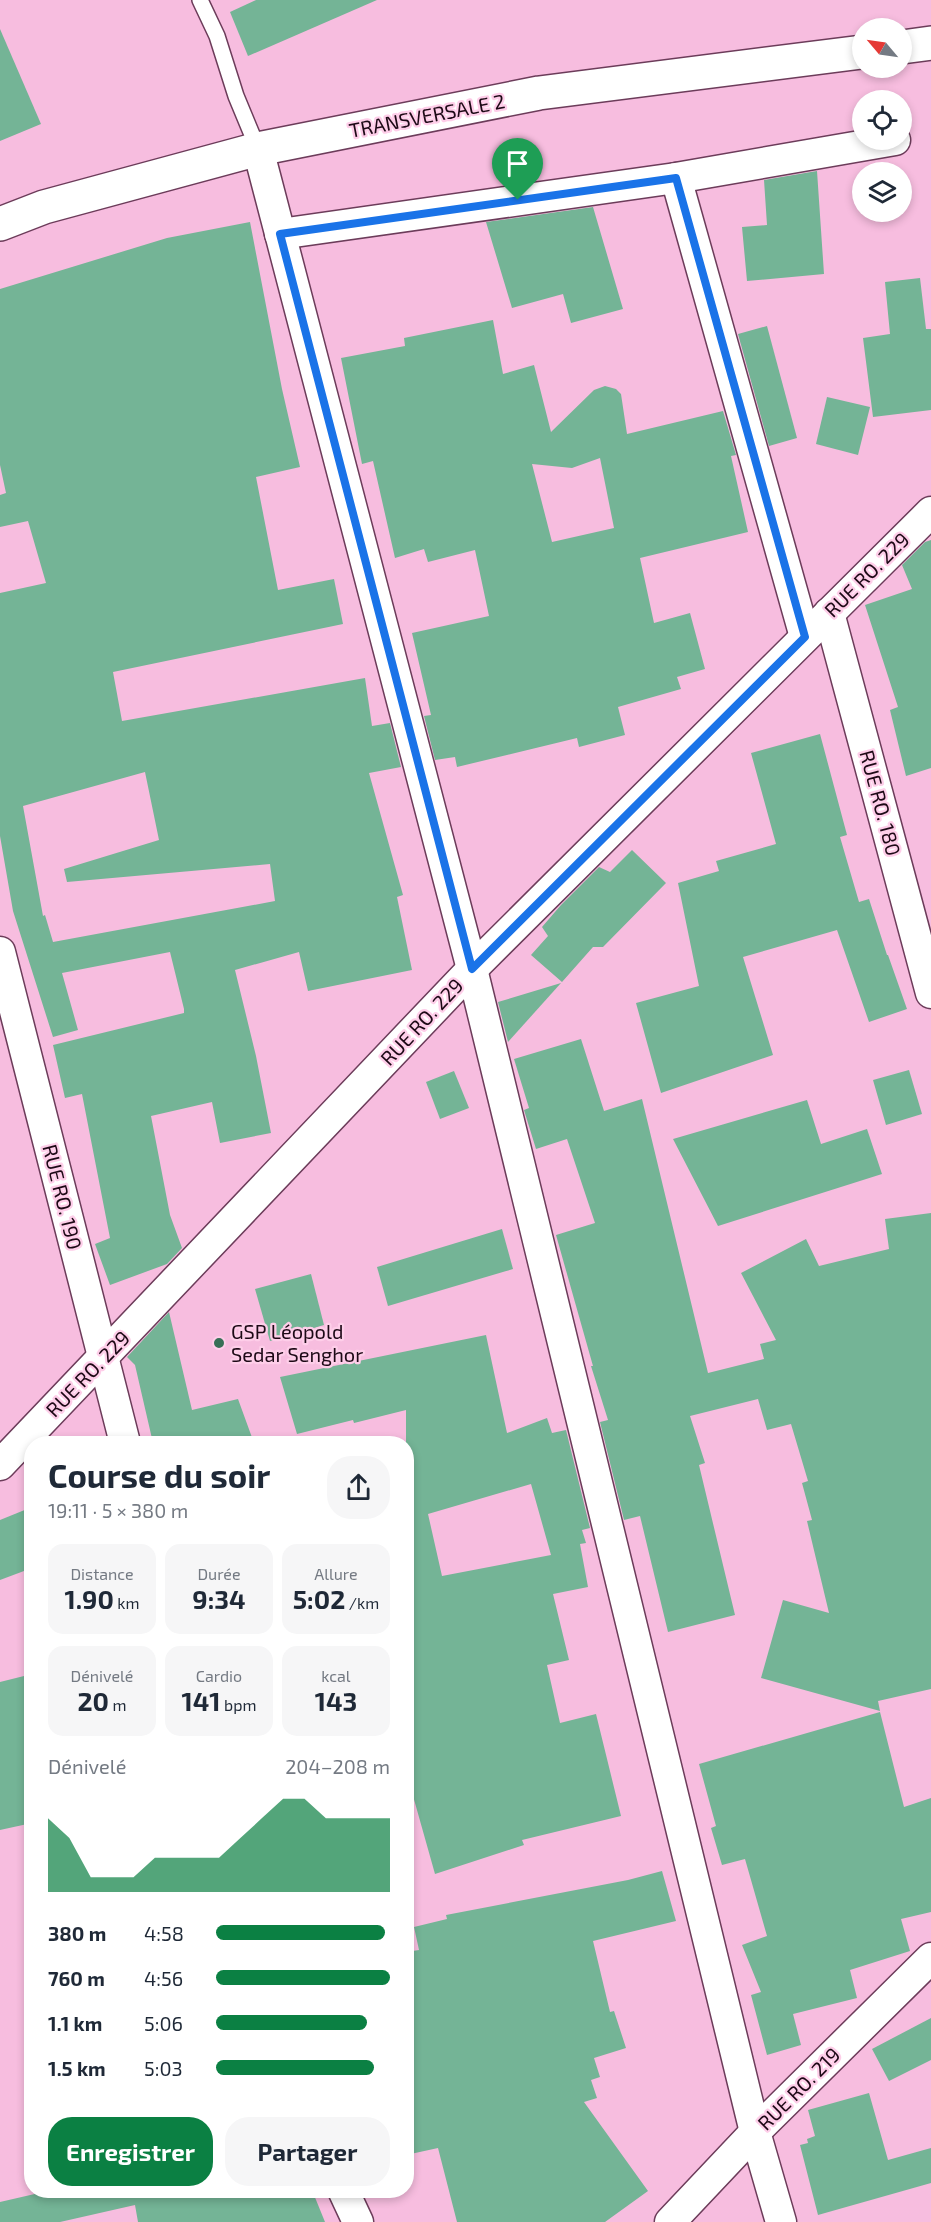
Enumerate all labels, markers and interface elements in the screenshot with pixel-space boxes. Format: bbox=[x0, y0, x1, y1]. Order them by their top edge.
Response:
north arrow bbox=[852, 18, 912, 78]
map controls bbox=[852, 18, 912, 222]
street label: TRANSVERSALE 2 bbox=[347, 88, 507, 142]
button: locate bbox=[852, 90, 912, 150]
pin bbox=[492, 138, 543, 200]
icon: arrive bbox=[501, 147, 534, 180]
button: layers bbox=[852, 162, 912, 222]
street label: RUE RO. 229 bbox=[819, 527, 914, 622]
street label: RUE RO. 180 bbox=[855, 747, 907, 858]
street label: RUE RO. 229 bbox=[375, 973, 468, 1070]
street label: RUE RO. 190 bbox=[38, 1142, 88, 1252]
place label: GSP Léopold Sedar Senghor bbox=[231, 1319, 363, 1366]
street label: RUE RO. 229 bbox=[40, 1325, 134, 1421]
marker: GSP Léopold Sedar Senghor bbox=[212, 1336, 226, 1350]
text: Course du soir bbox=[48, 1455, 270, 1495]
button: share bbox=[327, 1456, 390, 1519]
text: 19:11 · 5 × 380 m bbox=[48, 1498, 188, 1522]
text: Distance bbox=[70, 1564, 134, 1583]
text: Durée bbox=[197, 1564, 241, 1583]
text: Allure bbox=[314, 1564, 358, 1583]
text: 1.90 bbox=[64, 1583, 114, 1614]
text: 9:34 bbox=[192, 1583, 246, 1614]
text: 5:02 bbox=[293, 1583, 345, 1614]
text: km bbox=[114, 1593, 140, 1612]
text: /km bbox=[345, 1593, 379, 1612]
text: Dénivelé bbox=[71, 1666, 133, 1685]
text: Cardio bbox=[196, 1666, 242, 1685]
text: kcal bbox=[321, 1666, 351, 1685]
text: 20 bbox=[77, 1685, 109, 1716]
text: 141 bbox=[181, 1685, 221, 1716]
text: 143 bbox=[315, 1685, 357, 1716]
text: m bbox=[109, 1695, 127, 1714]
text: bpm bbox=[221, 1695, 257, 1714]
text: Dénivelé bbox=[48, 1754, 127, 1778]
text: 204–208 m bbox=[285, 1754, 390, 1778]
text: 380 m bbox=[48, 1921, 106, 1945]
text: 4:58 bbox=[144, 1921, 184, 1945]
text: 760 m bbox=[48, 1966, 105, 1990]
text: 4:56 bbox=[144, 1966, 183, 1990]
text: 1.1 km bbox=[48, 2011, 102, 2035]
text: 5:06 bbox=[144, 2011, 183, 2035]
street label: RUE RO. 219 bbox=[752, 2042, 844, 2134]
text: 1.5 km bbox=[48, 2056, 106, 2080]
text: 5:03 bbox=[144, 2056, 183, 2080]
button: Enregistrer bbox=[48, 2117, 213, 2186]
button: Partager bbox=[225, 2117, 390, 2186]

